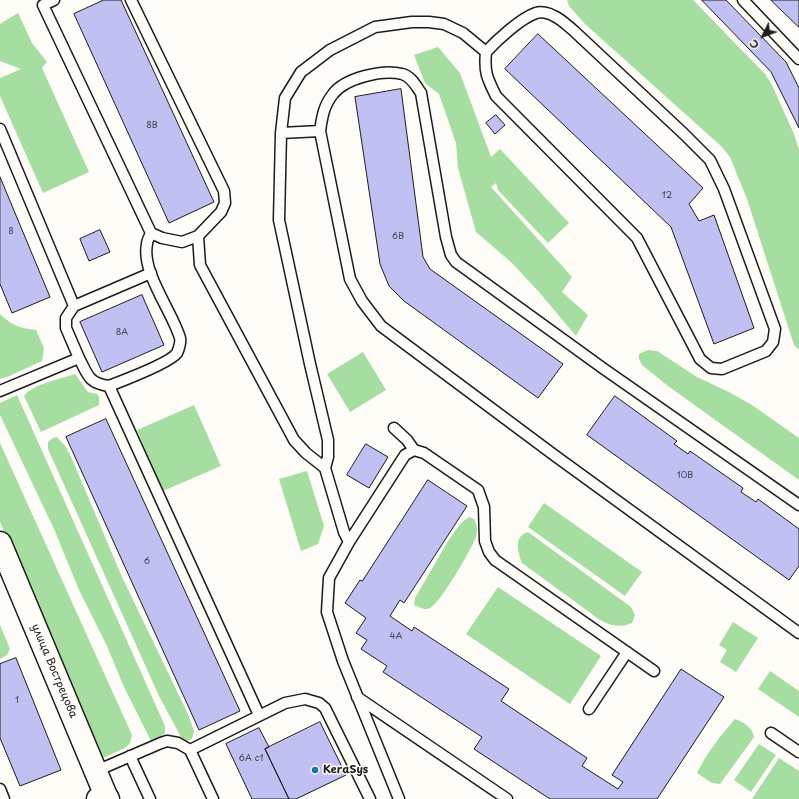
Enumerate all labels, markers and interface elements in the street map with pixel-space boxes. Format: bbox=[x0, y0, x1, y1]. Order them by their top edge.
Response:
north arrow bbox=[743, 16, 783, 56]
text: С bbox=[745, 36, 763, 53]
house number: 8В bbox=[146, 121, 158, 131]
house number: 12 bbox=[662, 191, 672, 201]
house number: 8 bbox=[8, 227, 14, 237]
house number: 6В bbox=[392, 232, 404, 242]
house number: 8А bbox=[116, 328, 128, 338]
house number: 10В bbox=[677, 471, 693, 481]
house number: 6 bbox=[144, 557, 150, 567]
street label: улица Вострецова bbox=[28, 622, 80, 720]
house number: 4А bbox=[390, 632, 402, 642]
house number: 1 bbox=[15, 696, 19, 706]
house number: 6А с1 bbox=[239, 754, 263, 764]
place label: KeraSys bbox=[323, 763, 368, 777]
marker: KeraSys bbox=[310, 765, 320, 775]

